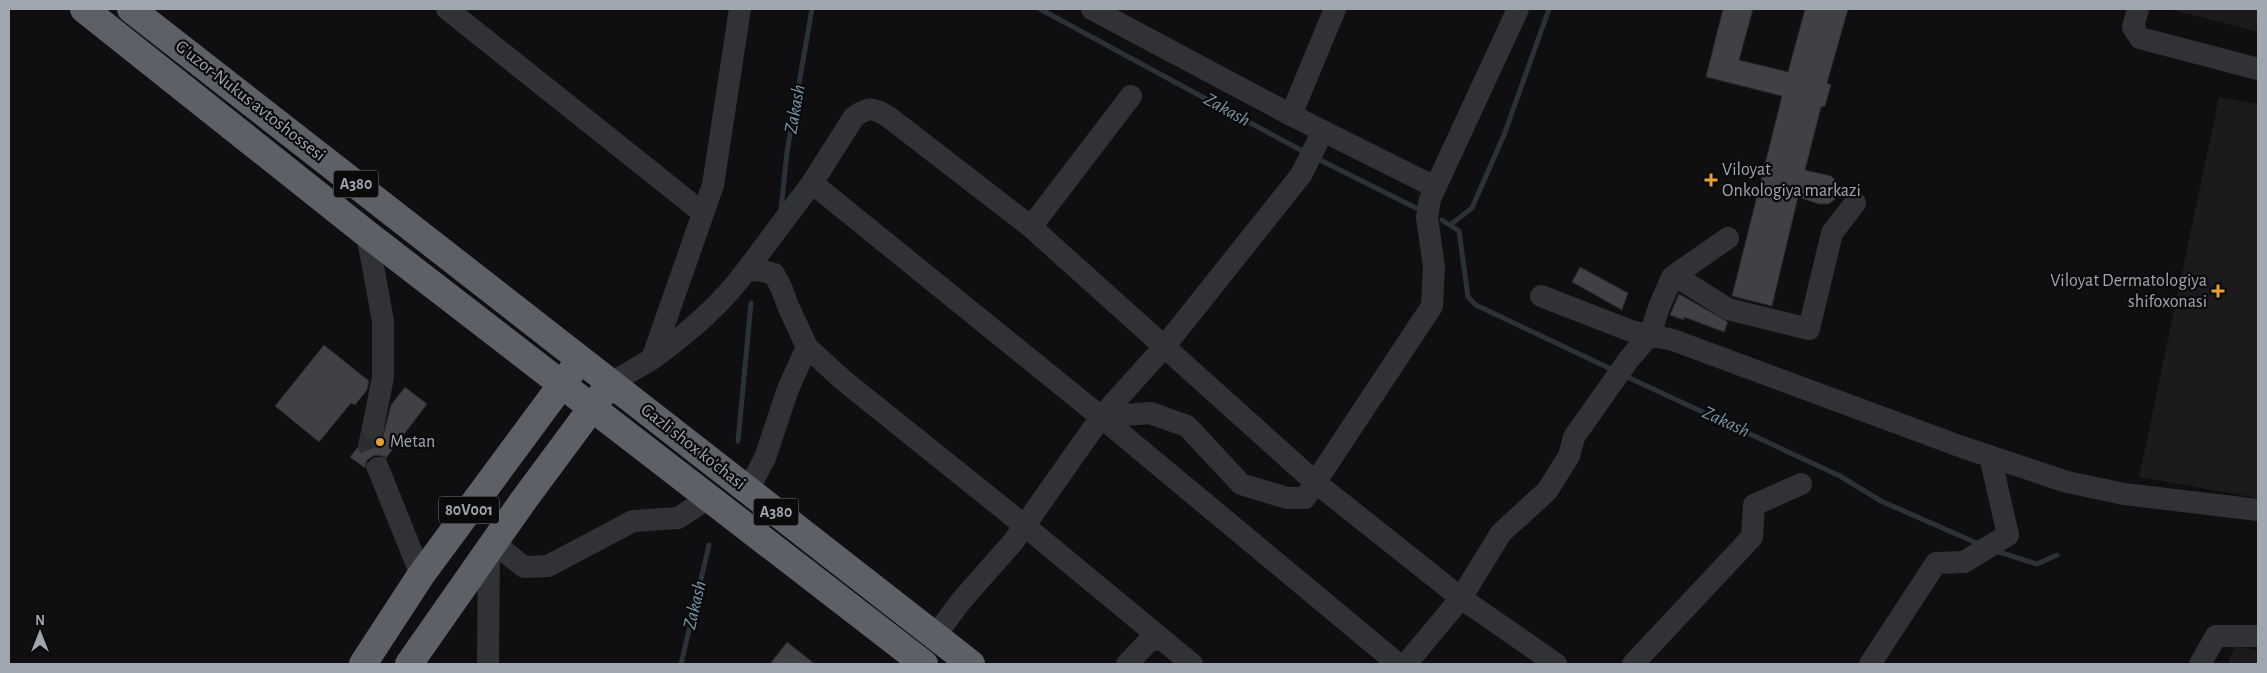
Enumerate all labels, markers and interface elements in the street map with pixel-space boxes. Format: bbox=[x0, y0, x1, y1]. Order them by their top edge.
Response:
street label: G'uzor-Nukus avtoshossesi bbox=[172, 37, 328, 165]
water label: Zakash bbox=[781, 83, 809, 135]
water label: Zakash bbox=[1201, 90, 1253, 130]
place label: Viloyat Onkologiya markazi bbox=[1722, 161, 1861, 200]
road number: A380 bbox=[334, 170, 378, 198]
marker: Viloyat Onkologiya markazi bbox=[1704, 173, 1718, 187]
place label: Viloyat Dermatologiya shifoxonasi bbox=[2050, 272, 2207, 311]
marker: Viloyat Dermatologiya shifoxonasi bbox=[2211, 284, 2225, 298]
street label: Gazli shox ko'chasi bbox=[637, 401, 749, 493]
water label: Zakash bbox=[1700, 403, 1752, 441]
place label: Metan bbox=[390, 433, 435, 451]
marker: Metan bbox=[374, 436, 386, 448]
road number: 80V001 bbox=[439, 496, 499, 524]
road number: A380 bbox=[754, 498, 798, 526]
water label: Zakash bbox=[680, 579, 710, 631]
north arrow bbox=[15, 608, 65, 658]
text: N bbox=[35, 614, 45, 628]

